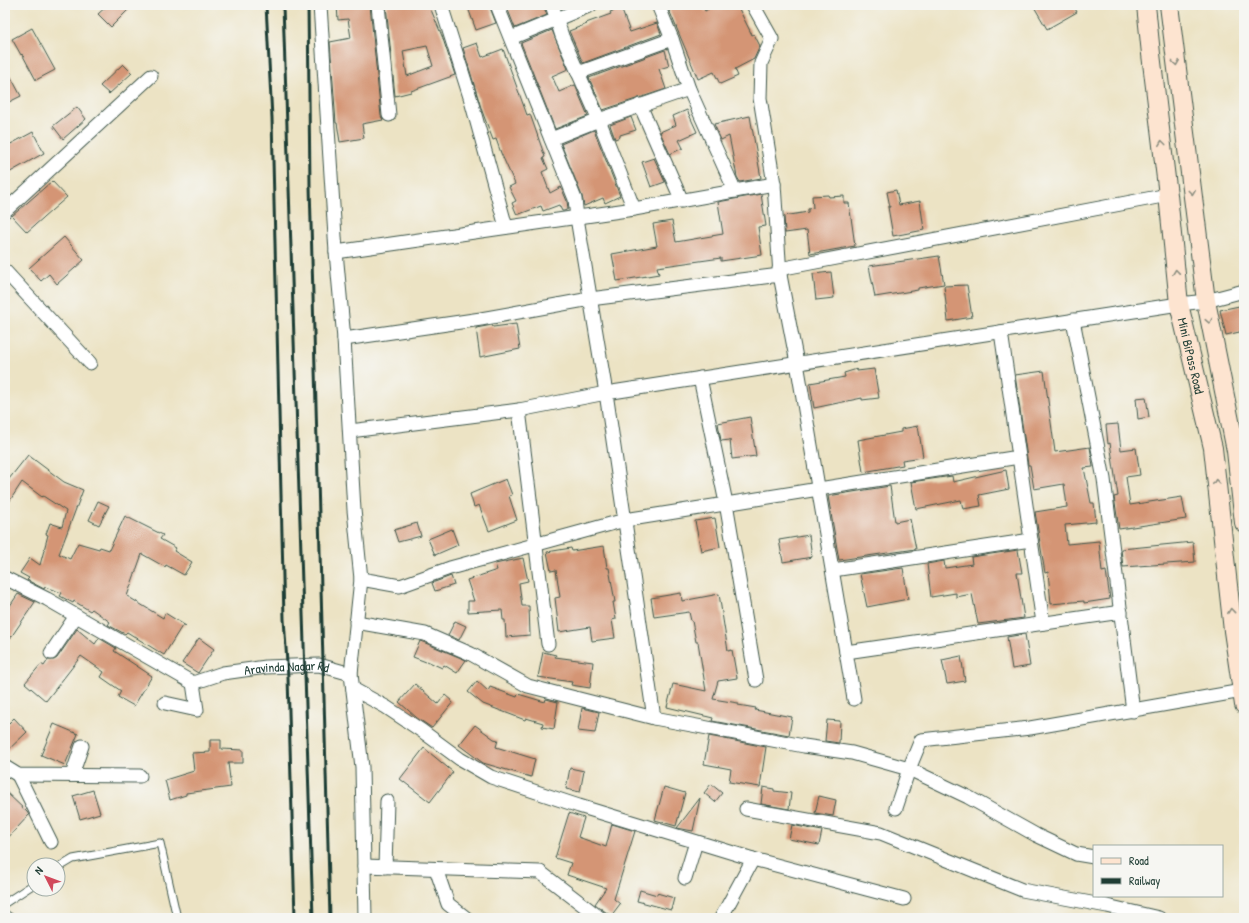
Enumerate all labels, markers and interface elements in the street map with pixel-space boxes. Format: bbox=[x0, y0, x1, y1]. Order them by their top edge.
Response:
one-way arrow bbox=[1172, 60, 1181, 66]
one-way arrow bbox=[1158, 140, 1167, 146]
one-way arrow bbox=[1187, 189, 1196, 195]
one-way arrow bbox=[1171, 269, 1180, 275]
street label: Mini BiPass Road bbox=[1174, 316, 1209, 396]
one-way arrow bbox=[1205, 318, 1213, 324]
one-way arrow bbox=[1212, 479, 1221, 485]
one-way arrow bbox=[1227, 608, 1236, 614]
street label: Aravinda Nagar Rd bbox=[243, 656, 331, 679]
legend bbox=[1093, 845, 1223, 897]
text: Road bbox=[1129, 852, 1149, 869]
north arrow bbox=[26, 857, 66, 897]
text: N bbox=[31, 863, 46, 877]
text: Railway bbox=[1129, 872, 1160, 889]

